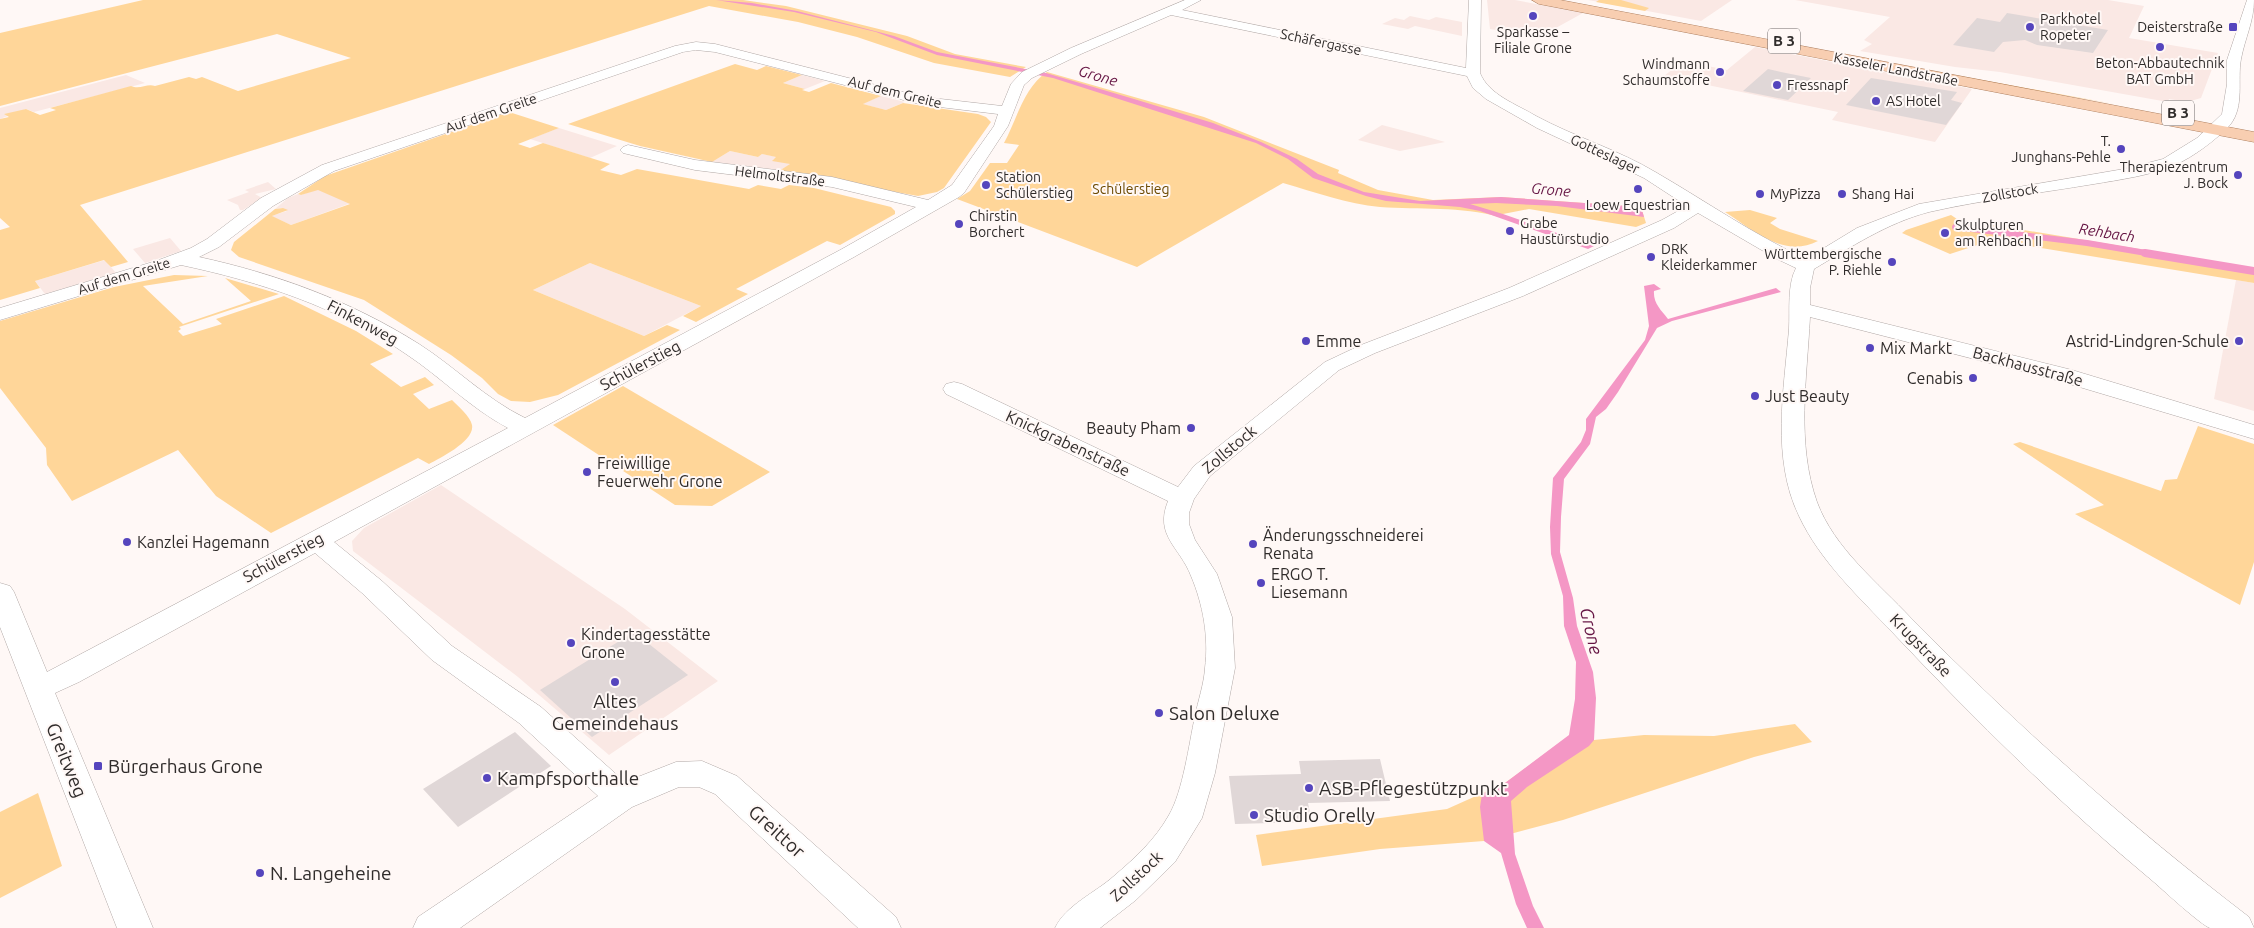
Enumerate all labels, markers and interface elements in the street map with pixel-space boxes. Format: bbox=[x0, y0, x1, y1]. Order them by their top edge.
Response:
marker: Sparkasse – Filiale Grone bbox=[1527, 10, 1539, 22]
place label: Parkhotel Ropeter bbox=[2040, 11, 2101, 43]
place label: Deisterstraße bbox=[2137, 19, 2223, 35]
marker: Parkhotel Ropeter bbox=[2024, 21, 2036, 33]
marker: Deisterstraße bbox=[2227, 21, 2239, 33]
place label: Sparkasse – Filiale Grone bbox=[1494, 24, 1572, 56]
street label: Schäfergasse bbox=[1279, 26, 1363, 58]
road number: B 3 bbox=[1768, 28, 1800, 54]
marker: Beton-Abbautechnik BAT GmbH bbox=[2154, 41, 2166, 53]
street label: Kasseler Landstraße bbox=[1833, 49, 1959, 89]
place label: Beton-Abbautechnik BAT GmbH bbox=[2095, 55, 2225, 87]
place label: Windmann Schaumstoffe bbox=[1623, 56, 1710, 88]
water label: Grone bbox=[1077, 62, 1120, 89]
marker: Windmann Schaumstoffe bbox=[1714, 66, 1726, 78]
street label: Auf dem Greite bbox=[847, 73, 943, 111]
place label: Fressnapf bbox=[1787, 77, 1849, 93]
marker: Fressnapf bbox=[1771, 79, 1783, 91]
street label: Auf dem Greite bbox=[443, 90, 539, 136]
place label: AS Hotel bbox=[1886, 93, 1941, 109]
marker: AS Hotel bbox=[1870, 95, 1882, 107]
road number: B 3 bbox=[2162, 100, 2194, 126]
street label: Gotteslager bbox=[1568, 131, 1643, 177]
place label: T. Junghans-Pehle bbox=[2012, 133, 2111, 165]
marker: T. Junghans-Pehle bbox=[2115, 143, 2127, 155]
place label: Therapiezentrum J. Bock bbox=[2120, 159, 2228, 191]
street label: Helmoltstraße bbox=[734, 163, 826, 189]
place label: Station Schülerstieg bbox=[996, 169, 1073, 201]
marker: Therapiezentrum J. Bock bbox=[2232, 169, 2244, 181]
marker: Station Schülerstieg bbox=[980, 179, 992, 191]
water label: Grone bbox=[1531, 179, 1572, 200]
street label: Zollstock bbox=[1981, 180, 2039, 206]
park label: Schülerstieg bbox=[1092, 181, 1170, 197]
marker: Loew Equestrian bbox=[1632, 183, 1644, 195]
place label: MyPizza bbox=[1770, 186, 1821, 202]
place label: Shang Hai bbox=[1852, 186, 1914, 202]
marker: MyPizza bbox=[1754, 188, 1766, 200]
marker: Shang Hai bbox=[1836, 188, 1848, 200]
place label: Loew Equestrian bbox=[1586, 197, 1690, 213]
place label: Chirstin Borchert bbox=[969, 208, 1025, 240]
place label: Grabe Haustürstudio bbox=[1520, 215, 1609, 247]
place label: Skulpturen am Rehbach II bbox=[1955, 217, 2042, 249]
marker: Chirstin Borchert bbox=[953, 218, 965, 230]
water label: Rehbach bbox=[2078, 220, 2136, 245]
marker: Grabe Haustürstudio bbox=[1504, 225, 1516, 237]
marker: Skulpturen am Rehbach II bbox=[1939, 227, 1951, 239]
place label: DRK Kleiderkammer bbox=[1661, 241, 1758, 273]
place label: Württembergische P. Riehle bbox=[1764, 246, 1882, 278]
marker: DRK Kleiderkammer bbox=[1645, 251, 1657, 263]
street label: Auf dem Greite bbox=[76, 254, 172, 298]
marker: Württembergische P. Riehle bbox=[1886, 256, 1898, 268]
street label: Finkenweg bbox=[324, 296, 402, 348]
place label: Emme bbox=[1316, 332, 1361, 350]
place label: Astrid-Lindgren-Schule bbox=[2066, 332, 2229, 350]
marker: Emme bbox=[1300, 335, 1312, 347]
marker: Astrid-Lindgren-Schule bbox=[2233, 335, 2245, 347]
street label: Schülerstieg bbox=[597, 336, 683, 394]
place label: Mix Markt bbox=[1880, 339, 1953, 357]
marker: Mix Markt bbox=[1864, 342, 1876, 354]
street label: Backhausstraße bbox=[1971, 343, 2085, 389]
place label: Cenabis bbox=[1907, 369, 1963, 387]
marker: Cenabis bbox=[1967, 372, 1979, 384]
place label: Just Beauty bbox=[1765, 387, 1850, 405]
marker: Just Beauty bbox=[1749, 390, 1761, 402]
street label: Knickgrabenstraße bbox=[1003, 406, 1133, 480]
place label: Beauty Pham bbox=[1086, 419, 1181, 437]
street label: Zollstock bbox=[1198, 421, 1260, 477]
marker: Beauty Pham bbox=[1185, 422, 1197, 434]
place label: Freiwillige Feuerwehr Grone bbox=[597, 454, 723, 490]
marker: Freiwillige Feuerwehr Grone bbox=[581, 466, 593, 478]
place label: Änderungsschneiderei Renata bbox=[1263, 526, 1424, 562]
street label: Schülerstieg bbox=[240, 528, 326, 586]
place label: Kanzlei Hagemann bbox=[137, 533, 270, 551]
marker: Kanzlei Hagemann bbox=[121, 536, 133, 548]
marker: Änderungsschneiderei Renata bbox=[1247, 538, 1259, 550]
place label: ERGO T. Liesemann bbox=[1271, 565, 1348, 601]
marker: ERGO T. Liesemann bbox=[1255, 577, 1267, 589]
water label: Grone bbox=[1577, 605, 1607, 656]
street label: Krugstraße bbox=[1887, 610, 1955, 680]
place label: Kindertagesstätte Grone bbox=[581, 625, 711, 661]
marker: Kindertagesstätte Grone bbox=[565, 637, 577, 649]
marker: Altes Gemeindehaus bbox=[609, 676, 621, 688]
place label: Altes Gemeindehaus bbox=[552, 690, 678, 734]
place label: Salon Deluxe bbox=[1169, 702, 1280, 724]
marker: Salon Deluxe bbox=[1153, 707, 1165, 719]
street label: Greitweg bbox=[42, 719, 92, 801]
place label: Bürgerhaus Grone bbox=[108, 755, 263, 777]
marker: Bürgerhaus Grone bbox=[92, 760, 104, 772]
place label: Kampfsporthalle bbox=[497, 767, 639, 789]
marker: Kampfsporthalle bbox=[481, 772, 493, 784]
place label: ASB-Pflegestützpunkt bbox=[1319, 777, 1508, 799]
marker: ASB-Pflegestützpunkt bbox=[1303, 782, 1315, 794]
street label: Greittor bbox=[744, 800, 810, 862]
place label: Studio Orelly bbox=[1264, 804, 1375, 826]
marker: Studio Orelly bbox=[1248, 809, 1260, 821]
street label: Zollstock bbox=[1106, 847, 1166, 905]
place label: N. Langeheine bbox=[270, 862, 392, 884]
marker: N. Langeheine bbox=[254, 867, 266, 879]

